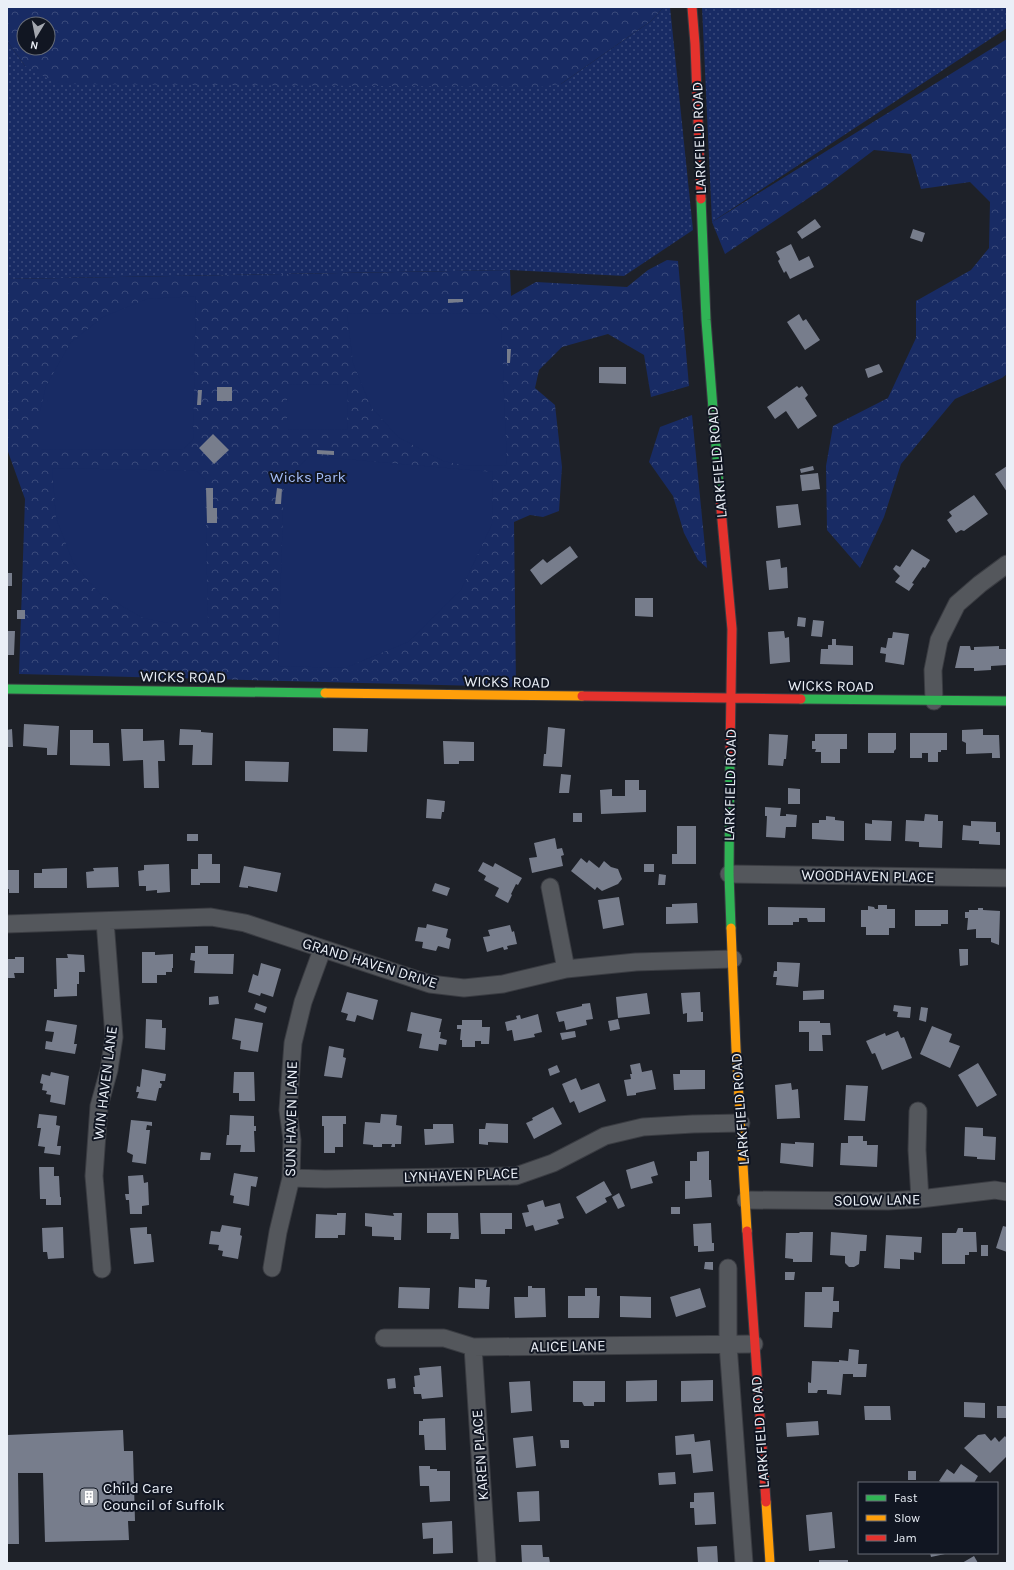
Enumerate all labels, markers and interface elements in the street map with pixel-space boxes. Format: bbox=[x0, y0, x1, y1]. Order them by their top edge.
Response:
north arrow bbox=[16, 16, 56, 56]
text: N bbox=[29, 38, 39, 52]
street label: LARKFIELD ROAD bbox=[688, 82, 710, 194]
street label: LARKFIELD ROAD bbox=[703, 405, 731, 519]
park label: Wicks Park bbox=[270, 468, 346, 486]
street label: WICKS ROAD bbox=[140, 667, 226, 687]
street label: WICKS ROAD bbox=[464, 672, 550, 692]
street label: WICKS ROAD bbox=[788, 676, 874, 696]
street label: LARKFIELD ROAD bbox=[720, 729, 740, 841]
street label: WOODHAVEN PLACE bbox=[801, 866, 935, 886]
street label: GRAND HAVEN DRIVE bbox=[300, 934, 440, 992]
street label: WIN HAVEN LANE bbox=[89, 1025, 121, 1141]
street label: LARKFIELD ROAD bbox=[727, 1052, 753, 1166]
street label: SUN HAVEN LANE bbox=[281, 1061, 301, 1177]
street label: LYNHAVEN PLACE bbox=[403, 1164, 519, 1186]
street label: SOLOW LANE bbox=[833, 1190, 921, 1210]
street label: ALICE LANE bbox=[530, 1336, 606, 1356]
street label: LARKFIELD ROAD bbox=[747, 1375, 773, 1489]
street label: KAREN PLACE bbox=[468, 1409, 492, 1501]
place label: Child Care Council of Suffolk bbox=[103, 1479, 225, 1514]
legend bbox=[858, 1482, 998, 1554]
building icon: Child Care Council of Suffolk bbox=[78, 1486, 100, 1508]
text: Fast bbox=[894, 1491, 918, 1505]
text: Slow bbox=[894, 1511, 920, 1525]
text: Jam bbox=[894, 1531, 917, 1545]

